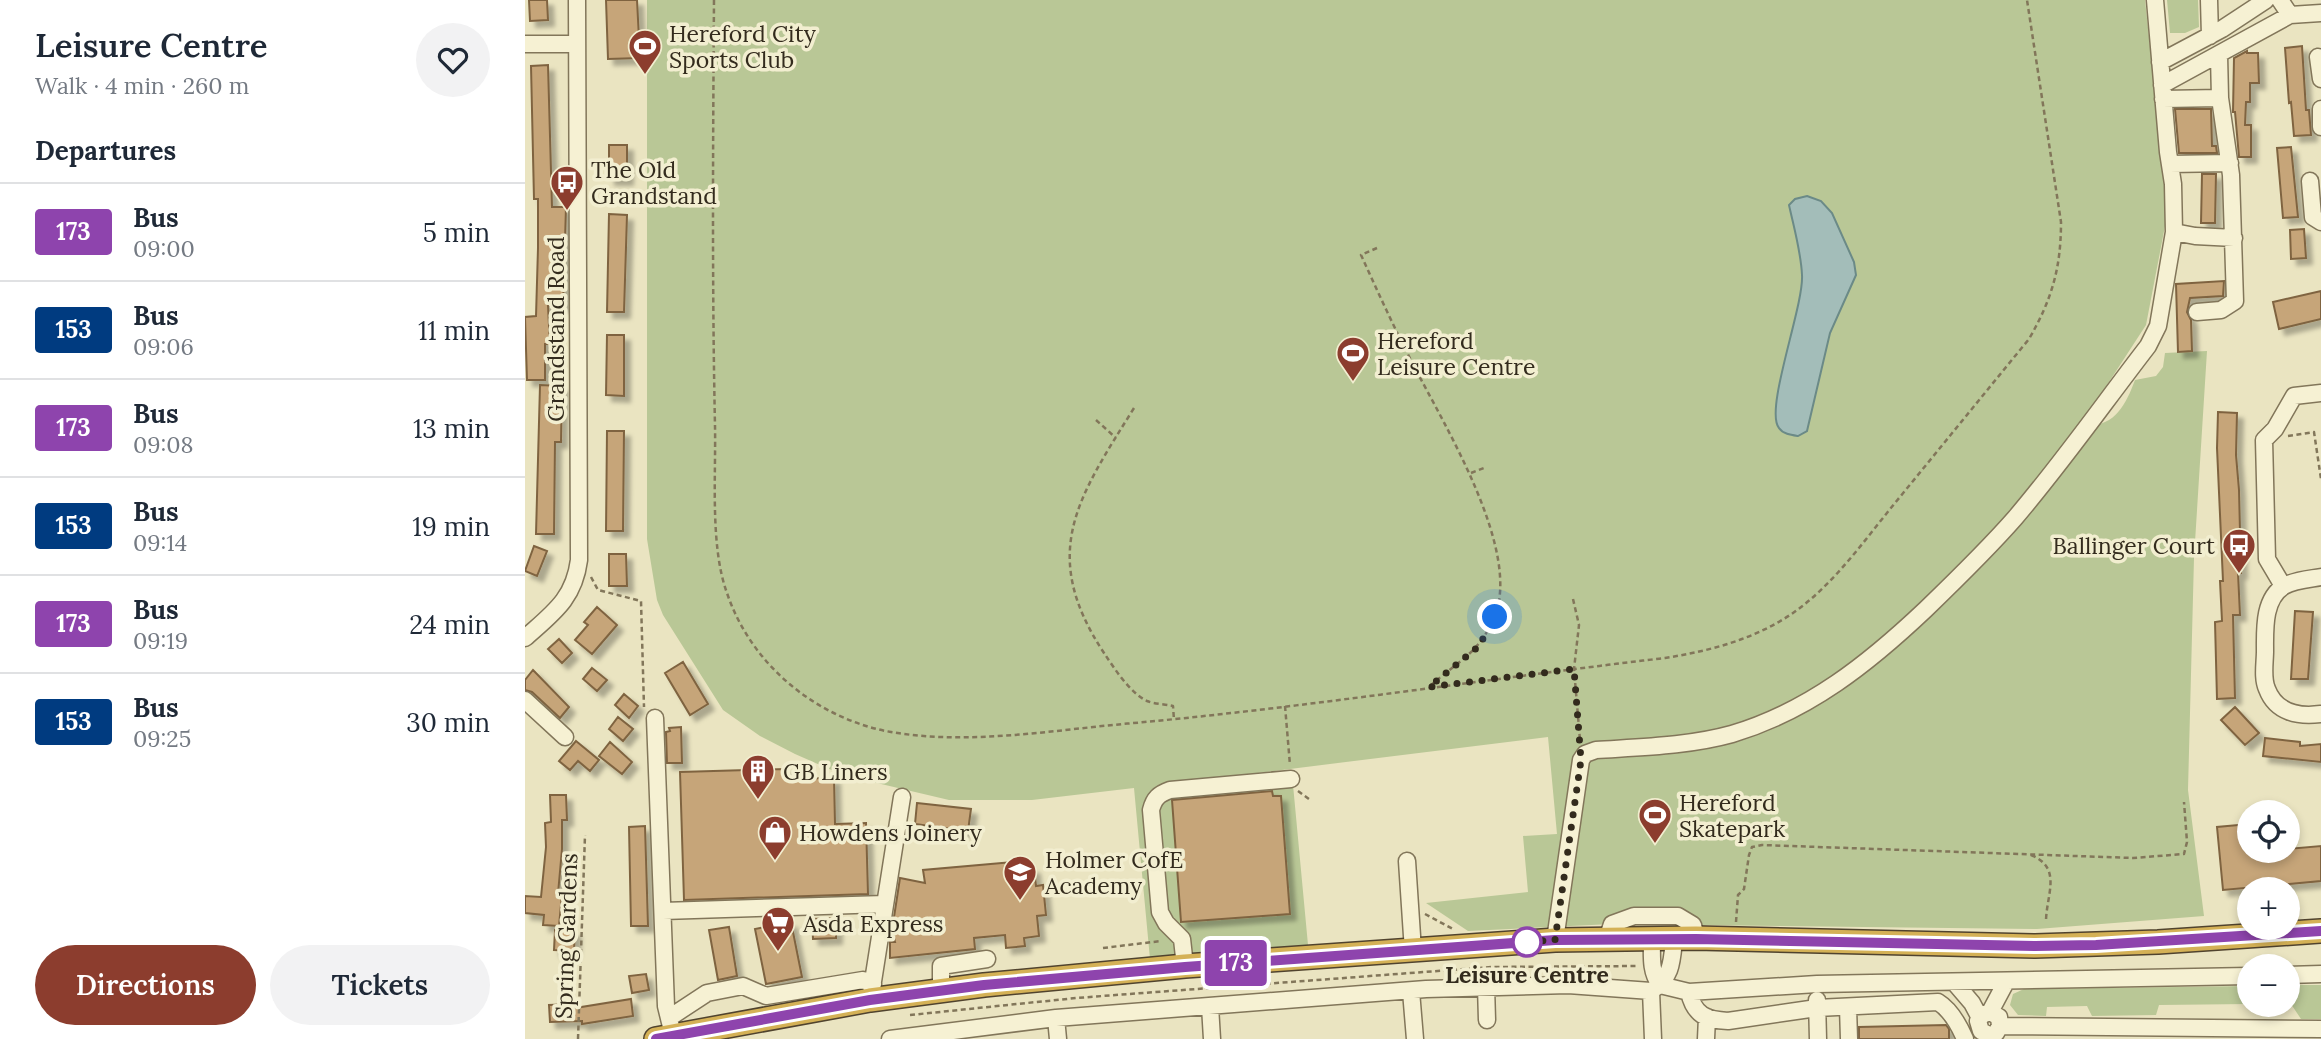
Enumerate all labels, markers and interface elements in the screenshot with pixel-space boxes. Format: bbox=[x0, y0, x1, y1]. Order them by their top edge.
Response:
place label: Hereford City Sports Club bbox=[669, 19, 817, 74]
button: heart bbox=[416, 23, 490, 97]
text: Leisure Centre bbox=[35, 24, 267, 66]
sports icon: Hereford City Sports Club bbox=[626, 27, 664, 76]
text: Walk · 4 min · 260 m bbox=[35, 71, 249, 100]
text: Departures bbox=[35, 134, 176, 167]
place label: The Old Grandstand bbox=[591, 155, 717, 210]
bus stop icon: The Old Grandstand bbox=[548, 163, 586, 212]
text: Bus bbox=[133, 201, 179, 234]
text: 173 bbox=[56, 216, 91, 247]
text: 5 min bbox=[423, 216, 490, 249]
text: 09:00 bbox=[133, 234, 195, 263]
street label: Grandstand Road bbox=[541, 236, 570, 422]
text: Bus bbox=[133, 299, 179, 332]
text: 153 bbox=[55, 314, 92, 345]
text: 11 min bbox=[418, 314, 490, 347]
place label: Hereford Leisure Centre bbox=[1377, 326, 1535, 381]
text: 09:06 bbox=[133, 332, 194, 361]
sports icon: Hereford Leisure Centre bbox=[1334, 334, 1372, 383]
text: Bus bbox=[133, 397, 179, 430]
text: 173 bbox=[56, 412, 91, 443]
text: 13 min bbox=[413, 412, 490, 445]
text: 09:08 bbox=[133, 430, 194, 459]
text: Bus bbox=[133, 495, 179, 528]
text: 153 bbox=[55, 510, 92, 541]
text: 19 min bbox=[412, 510, 490, 543]
bus stop icon: Ballinger Court bbox=[2220, 526, 2258, 575]
text: 09:14 bbox=[133, 528, 187, 557]
place label: Ballinger Court bbox=[2053, 531, 2215, 560]
text: Bus bbox=[133, 593, 179, 626]
your location bbox=[1477, 599, 1512, 634]
text: 173 bbox=[56, 608, 91, 639]
text: 24 min bbox=[409, 608, 490, 641]
text: 09:19 bbox=[133, 626, 188, 655]
text: Bus bbox=[133, 691, 179, 724]
text: 153 bbox=[55, 706, 92, 737]
text: 30 min bbox=[406, 706, 490, 739]
text: 09:25 bbox=[133, 724, 191, 753]
building icon: GB Liners bbox=[739, 752, 777, 801]
place label: GB Liners bbox=[783, 757, 888, 786]
place label: Hereford Skatepark bbox=[1679, 788, 1786, 843]
sports icon: Hereford Skatepark bbox=[1636, 796, 1674, 845]
map controls bbox=[2237, 800, 2300, 1017]
button: locate bbox=[2237, 800, 2300, 863]
shop icon: Howdens Joinery bbox=[756, 813, 794, 862]
place label: Howdens Joinery bbox=[799, 818, 983, 847]
place label: Holmer CofE Academy bbox=[1044, 845, 1183, 900]
street label: Spring Gardens bbox=[549, 853, 583, 1019]
school or university icon: Holmer CofE Academy bbox=[1001, 853, 1039, 902]
button: + bbox=[2237, 877, 2300, 940]
supermarket icon: Asda Express bbox=[759, 904, 797, 953]
place label: Asda Express bbox=[802, 909, 944, 938]
marker: Leisure Centre bbox=[1512, 927, 1542, 957]
line badge: 173 bbox=[1196, 940, 1276, 986]
button: Directions bbox=[35, 945, 256, 1025]
button: Tickets bbox=[270, 945, 490, 1025]
text: 173 bbox=[1219, 947, 1253, 978]
button: − bbox=[2237, 954, 2300, 1017]
place label: Leisure Centre bbox=[1445, 960, 1609, 989]

